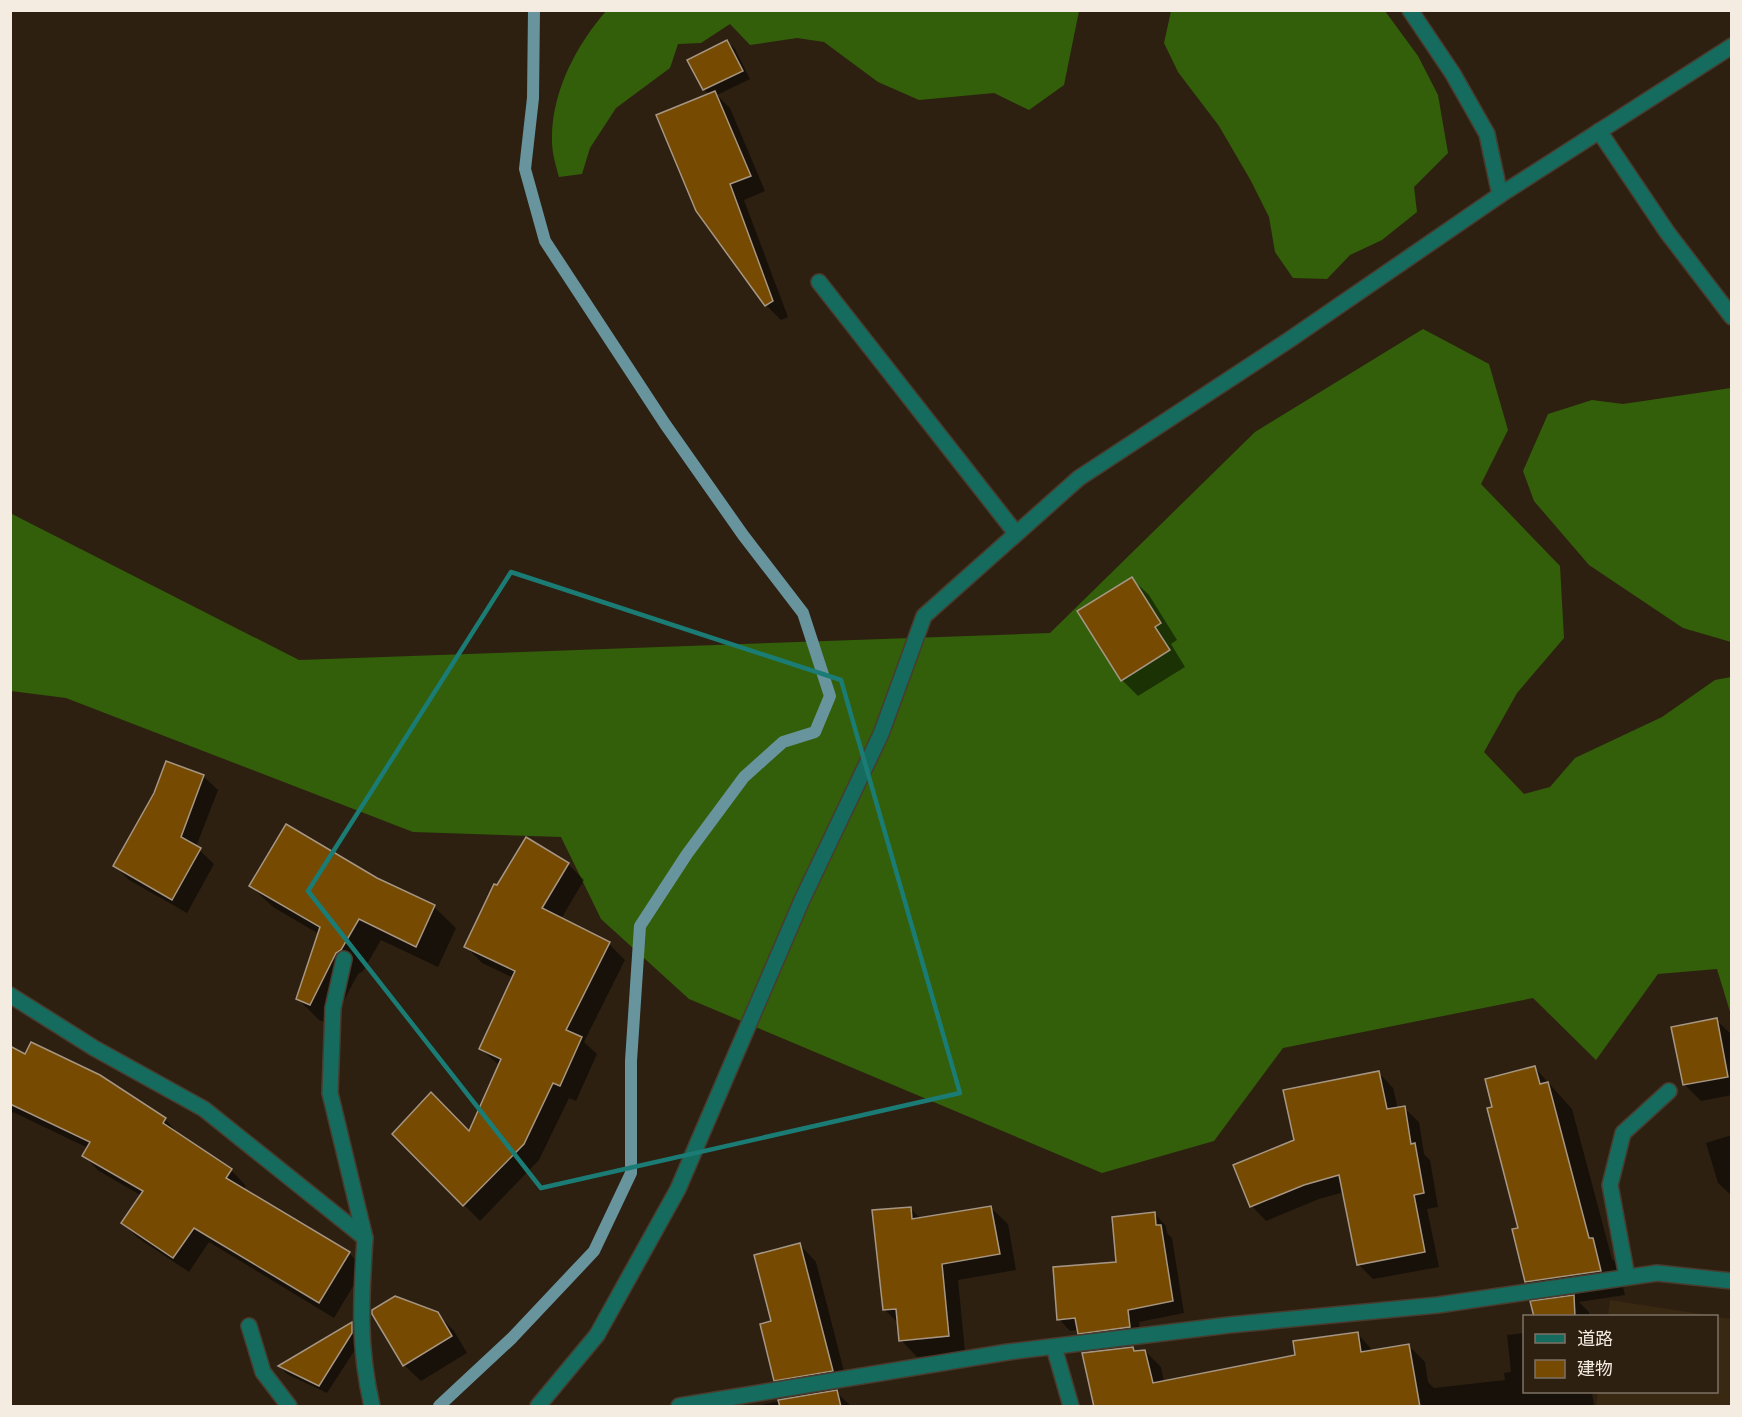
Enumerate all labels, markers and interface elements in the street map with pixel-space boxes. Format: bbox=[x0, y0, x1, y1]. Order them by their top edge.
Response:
legend bbox=[1523, 1315, 1718, 1393]
text: 道路 bbox=[1577, 1327, 1613, 1352]
text: 建物 bbox=[1577, 1357, 1613, 1382]

